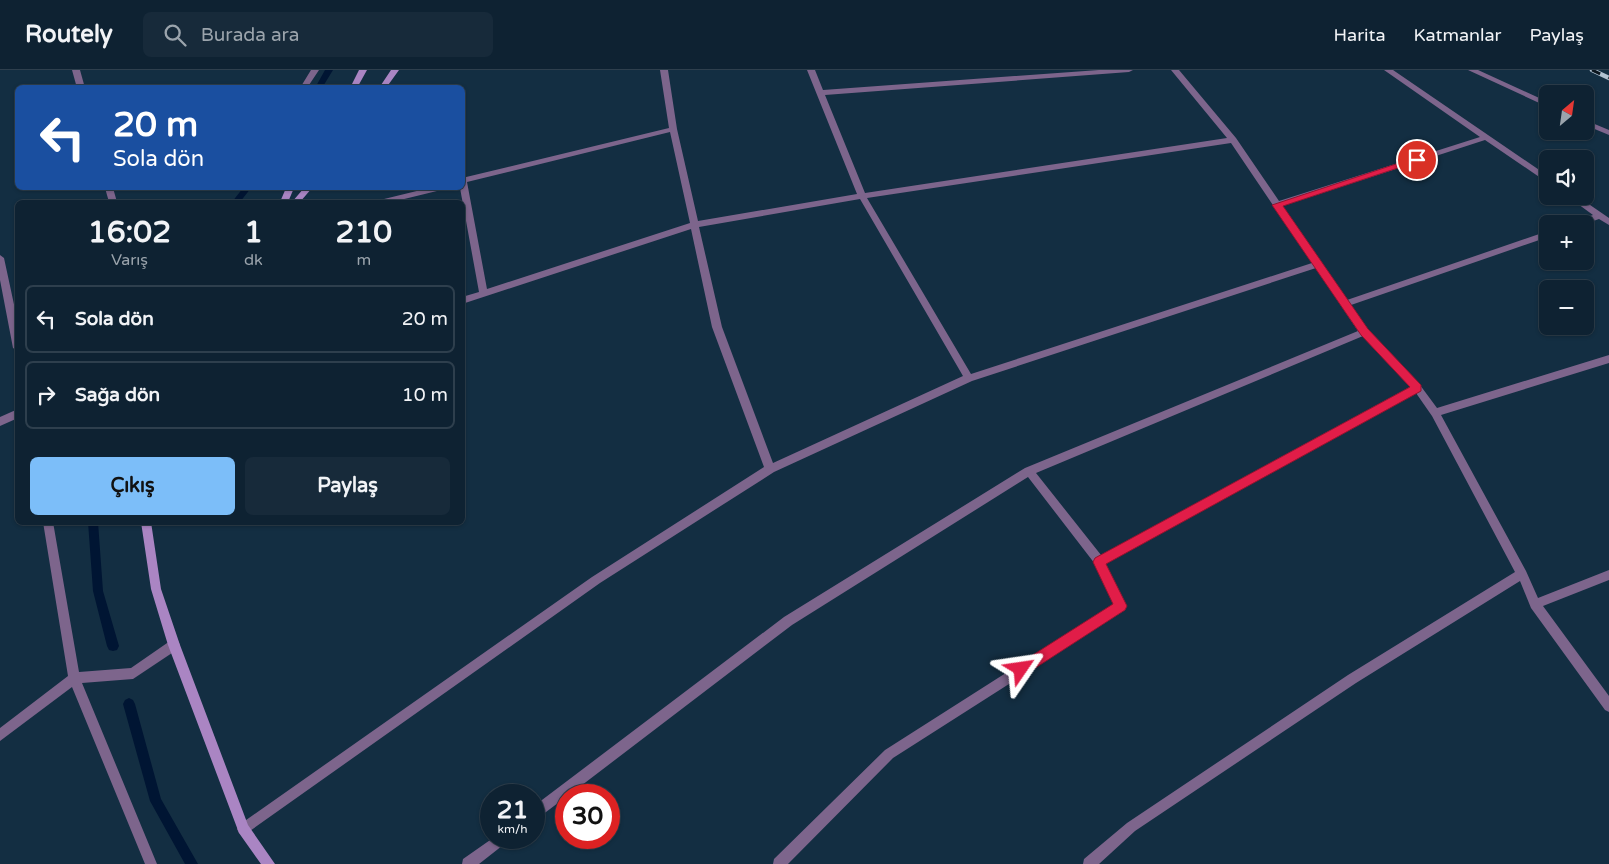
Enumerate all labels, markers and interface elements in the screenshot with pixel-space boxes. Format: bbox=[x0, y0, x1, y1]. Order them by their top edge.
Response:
search box bbox=[143, 12, 493, 57]
text: Routely bbox=[25, 20, 113, 49]
icon: search bbox=[161, 21, 189, 49]
text: Burada ara bbox=[201, 24, 300, 46]
text: Harita bbox=[1333, 24, 1386, 46]
text: Katmanlar bbox=[1414, 24, 1502, 46]
text: Paylaş bbox=[1530, 24, 1584, 46]
north arrow bbox=[1539, 85, 1594, 140]
map controls bbox=[1539, 85, 1594, 335]
text: 20 m bbox=[113, 104, 198, 146]
icon: left bbox=[30, 105, 95, 170]
pin bbox=[1396, 139, 1438, 181]
text: Sola dön bbox=[113, 146, 204, 172]
icon: arrive bbox=[1403, 146, 1431, 174]
button: sound bbox=[1539, 150, 1594, 205]
text: 16:02 bbox=[88, 214, 171, 251]
text: 1 bbox=[244, 214, 263, 251]
text: 210 bbox=[336, 214, 392, 251]
button: + bbox=[1539, 215, 1594, 270]
text: Varış bbox=[111, 250, 148, 270]
text: dk bbox=[244, 250, 263, 270]
text: m bbox=[357, 250, 371, 270]
button: − bbox=[1539, 280, 1594, 335]
icon: left bbox=[32, 305, 60, 333]
text: Sola dön bbox=[75, 308, 154, 330]
text: 20 m bbox=[402, 308, 448, 330]
icon: right bbox=[32, 381, 60, 409]
text: Sağa dön bbox=[75, 384, 160, 406]
text: 10 m bbox=[402, 384, 448, 406]
button: Çıkış bbox=[30, 457, 235, 515]
button: Paylaş bbox=[245, 457, 450, 515]
position arrow bbox=[994, 642, 1046, 694]
speed limit sign: 30 bbox=[555, 784, 620, 849]
text: 21 bbox=[497, 795, 528, 825]
text: km/h bbox=[497, 822, 528, 836]

